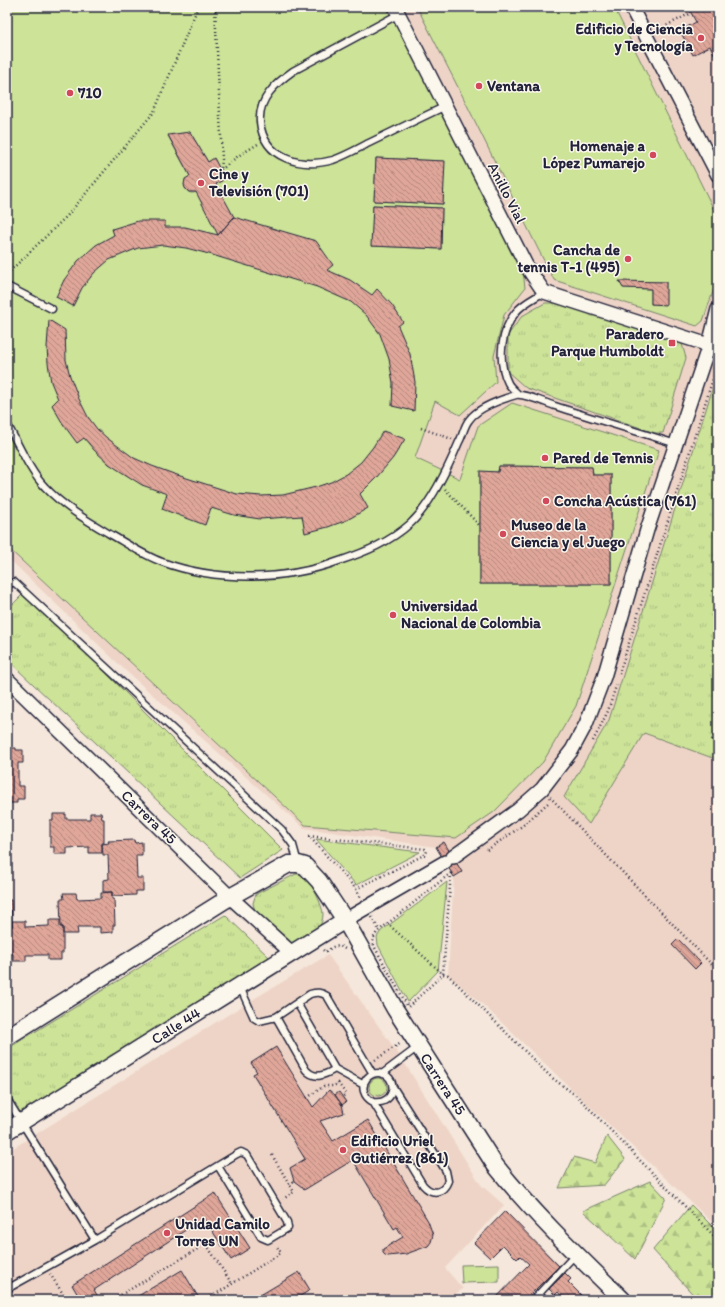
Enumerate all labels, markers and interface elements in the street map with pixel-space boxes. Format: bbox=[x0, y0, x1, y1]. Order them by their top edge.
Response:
place label: Edificio de Ciencia y Tecnología bbox=[575, 20, 694, 56]
marker: Edificio de Ciencia y Tecnología bbox=[696, 33, 706, 43]
place label: Ventana bbox=[487, 77, 540, 95]
marker: Ventana bbox=[474, 81, 484, 91]
place label: 710 bbox=[77, 84, 102, 102]
marker: 710 bbox=[65, 88, 75, 98]
place label: Homenaje a López Pumarejo bbox=[543, 137, 646, 173]
marker: Homenaje a López Pumarejo bbox=[648, 150, 658, 160]
street label: Anillo Vial bbox=[484, 159, 530, 227]
place label: Cine y Televisión (701) bbox=[208, 165, 309, 201]
marker: Cine y Televisión (701) bbox=[196, 178, 206, 188]
place label: Cancha de tennis T-1 (495) bbox=[518, 241, 620, 277]
marker: Cancha de tennis T-1 (495) bbox=[623, 254, 633, 264]
place label: Paradero Parque Humboldt bbox=[551, 325, 664, 361]
marker: Paradero Parque Humboldt bbox=[667, 338, 677, 348]
place label: Pared de Tennis bbox=[553, 449, 654, 467]
marker: Pared de Tennis bbox=[540, 453, 550, 463]
place label: Concha Acústica (761) bbox=[554, 492, 696, 511]
marker: Concha Acústica (761) bbox=[541, 496, 551, 506]
place label: Museo de la Ciencia y el Juego bbox=[511, 516, 626, 552]
marker: Museo de la Ciencia y el Juego bbox=[498, 529, 508, 539]
place label: Universidad Nacional de Colombia bbox=[401, 597, 541, 632]
marker: Universidad Nacional de Colombia bbox=[388, 610, 398, 620]
street label: Carrera 45 bbox=[117, 786, 181, 848]
street label: Calle 44 bbox=[148, 1004, 204, 1048]
street label: Carrera 45 bbox=[416, 1050, 470, 1118]
place label: Edificio Uriel Gutiérrez (861) bbox=[351, 1132, 448, 1168]
marker: Edificio Uriel Gutiérrez (861) bbox=[338, 1145, 348, 1155]
place label: Unidad Camilo Torres UN bbox=[174, 1215, 270, 1250]
marker: Unidad Camilo Torres UN bbox=[162, 1228, 172, 1238]

